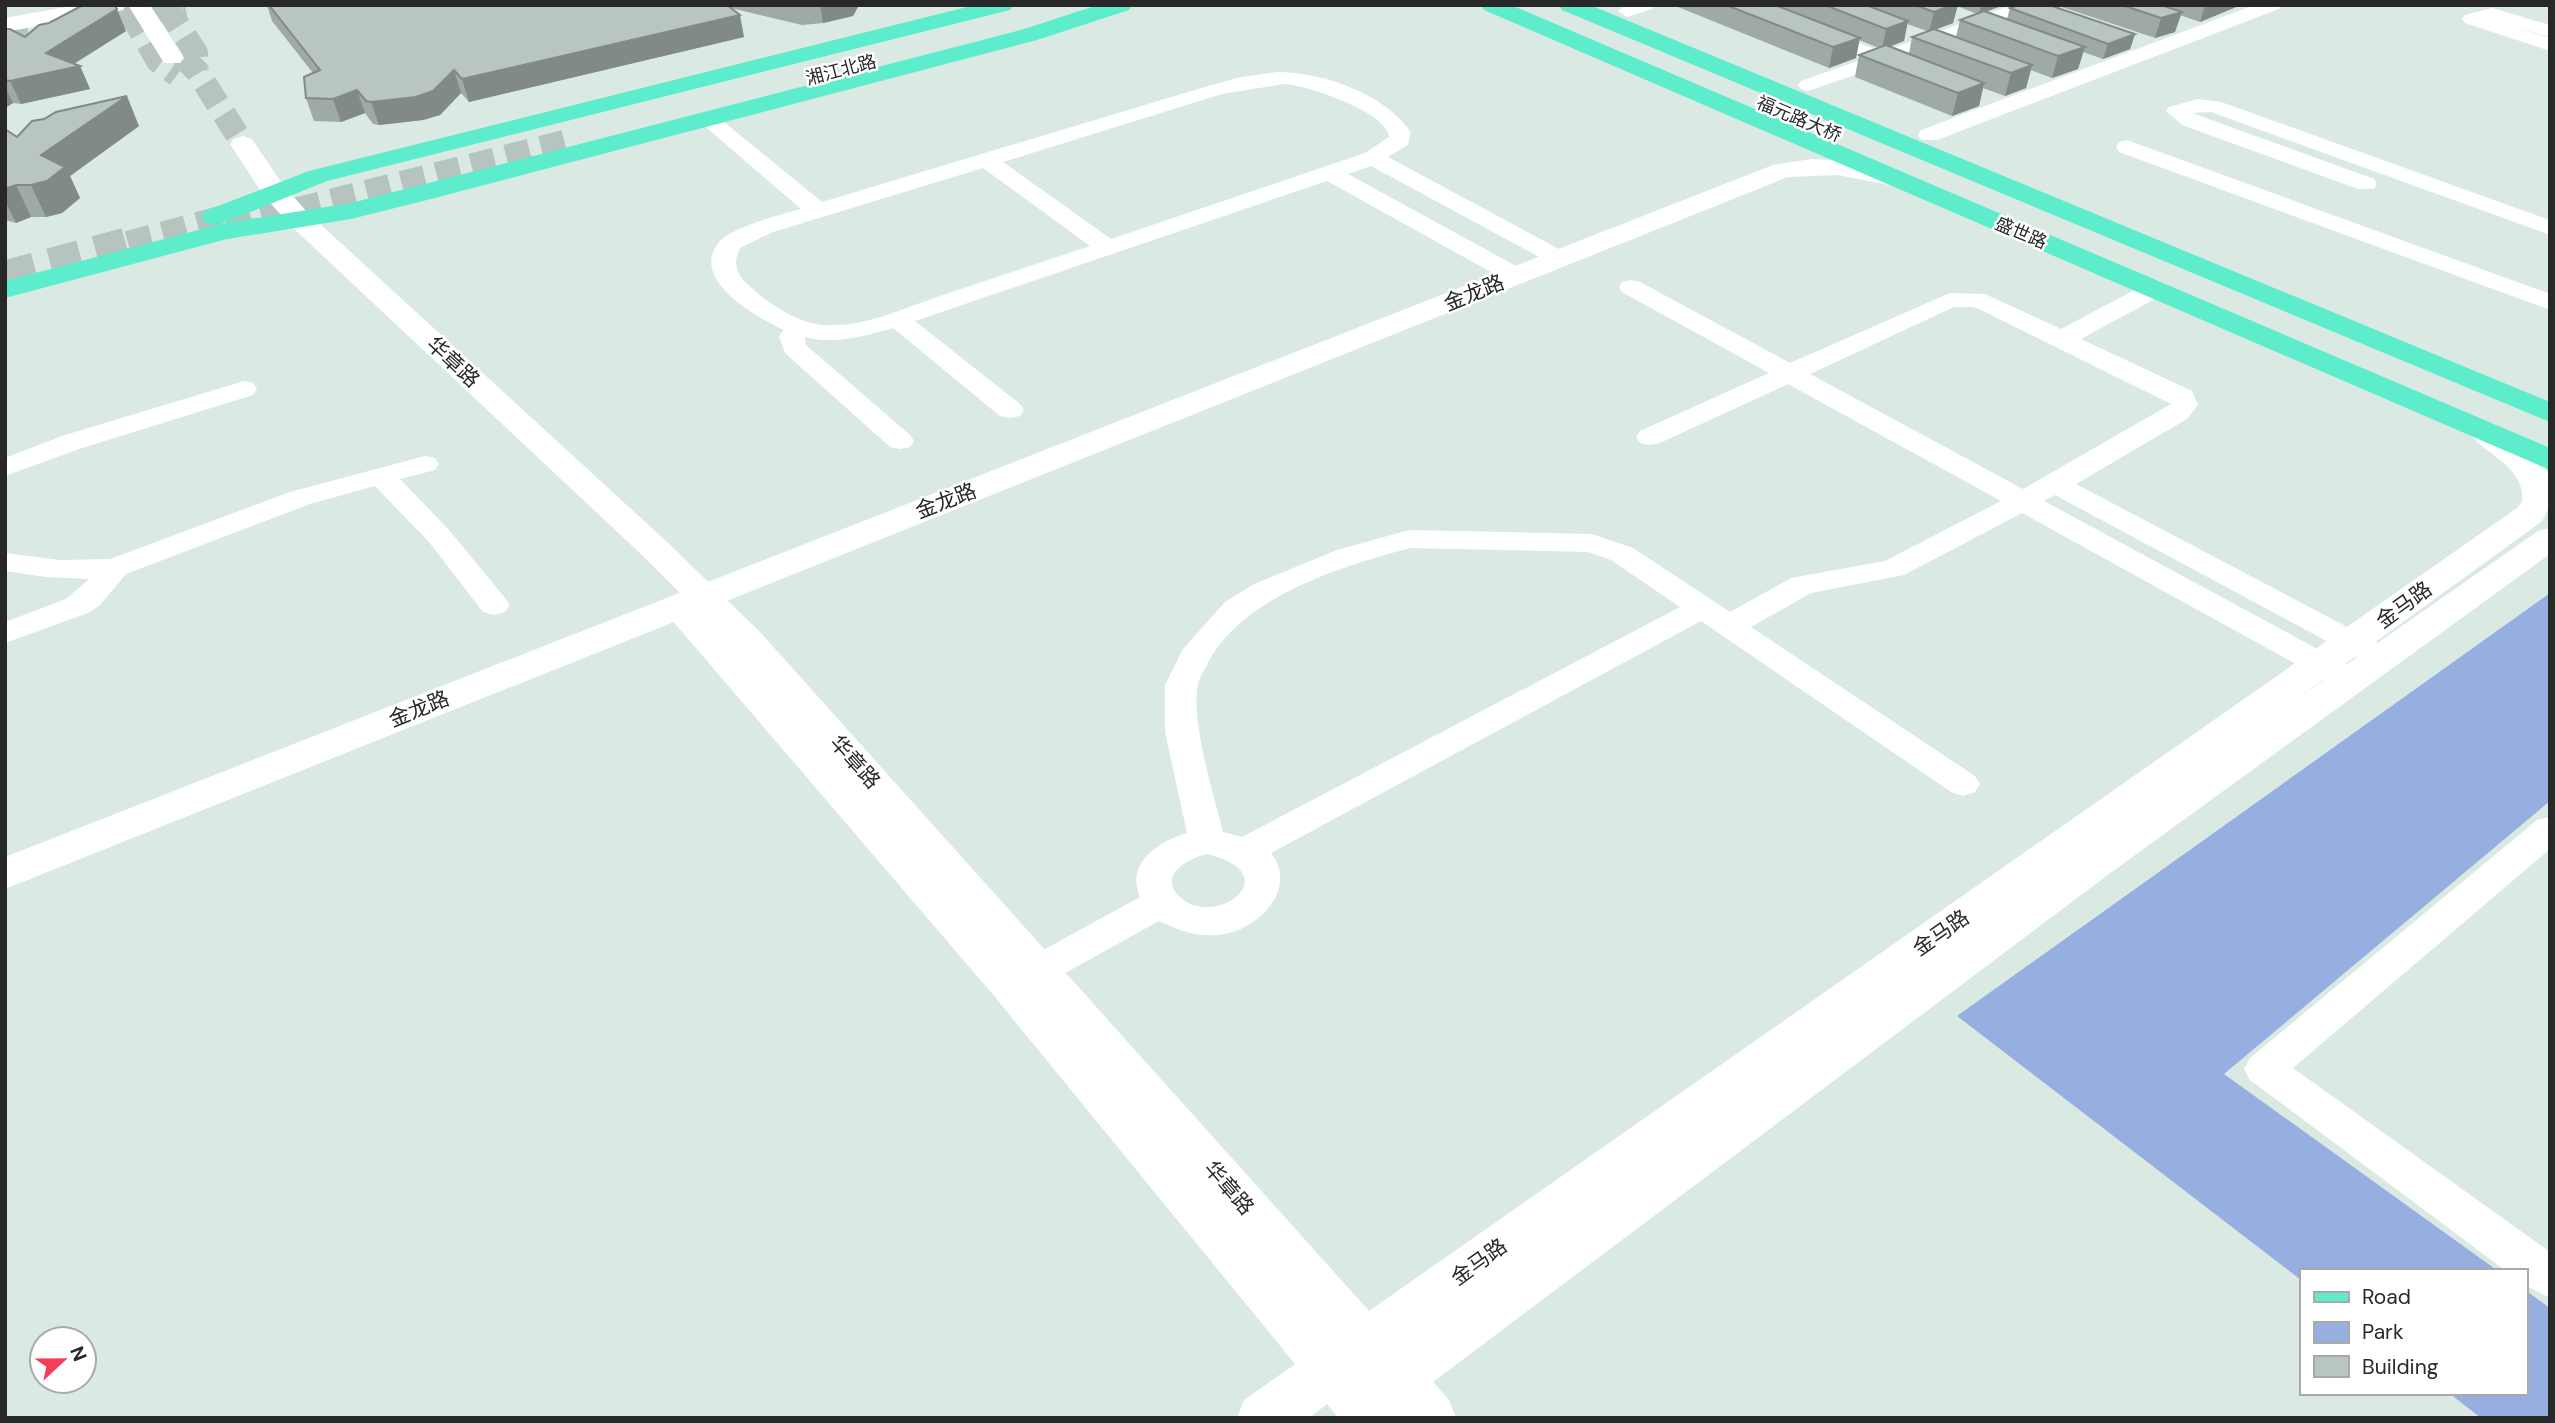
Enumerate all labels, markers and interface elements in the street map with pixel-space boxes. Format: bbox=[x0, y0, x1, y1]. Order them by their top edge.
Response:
street label: 湘江北路 bbox=[803, 49, 879, 91]
street label: 福元路大桥 bbox=[1753, 90, 1845, 148]
street label: 盛世路 bbox=[1991, 211, 2051, 255]
street label: 金龙路 bbox=[1440, 268, 1508, 318]
street label: 华章路 bbox=[420, 330, 486, 394]
street label: 金龙路 bbox=[912, 477, 980, 525]
street label: 金马路 bbox=[2370, 575, 2438, 635]
street label: 金龙路 bbox=[385, 684, 453, 734]
street label: 华章路 bbox=[824, 729, 886, 795]
street label: 金马路 bbox=[1907, 903, 1975, 963]
street label: 华章路 bbox=[1198, 1155, 1260, 1221]
street label: 金马路 bbox=[1445, 1232, 1513, 1292]
legend bbox=[2300, 1269, 2527, 1395]
text: Road bbox=[2362, 1283, 2411, 1311]
text: Park bbox=[2362, 1318, 2404, 1346]
north arrow bbox=[28, 1325, 98, 1395]
text: N bbox=[64, 1343, 92, 1365]
text: Building bbox=[2362, 1353, 2439, 1381]

